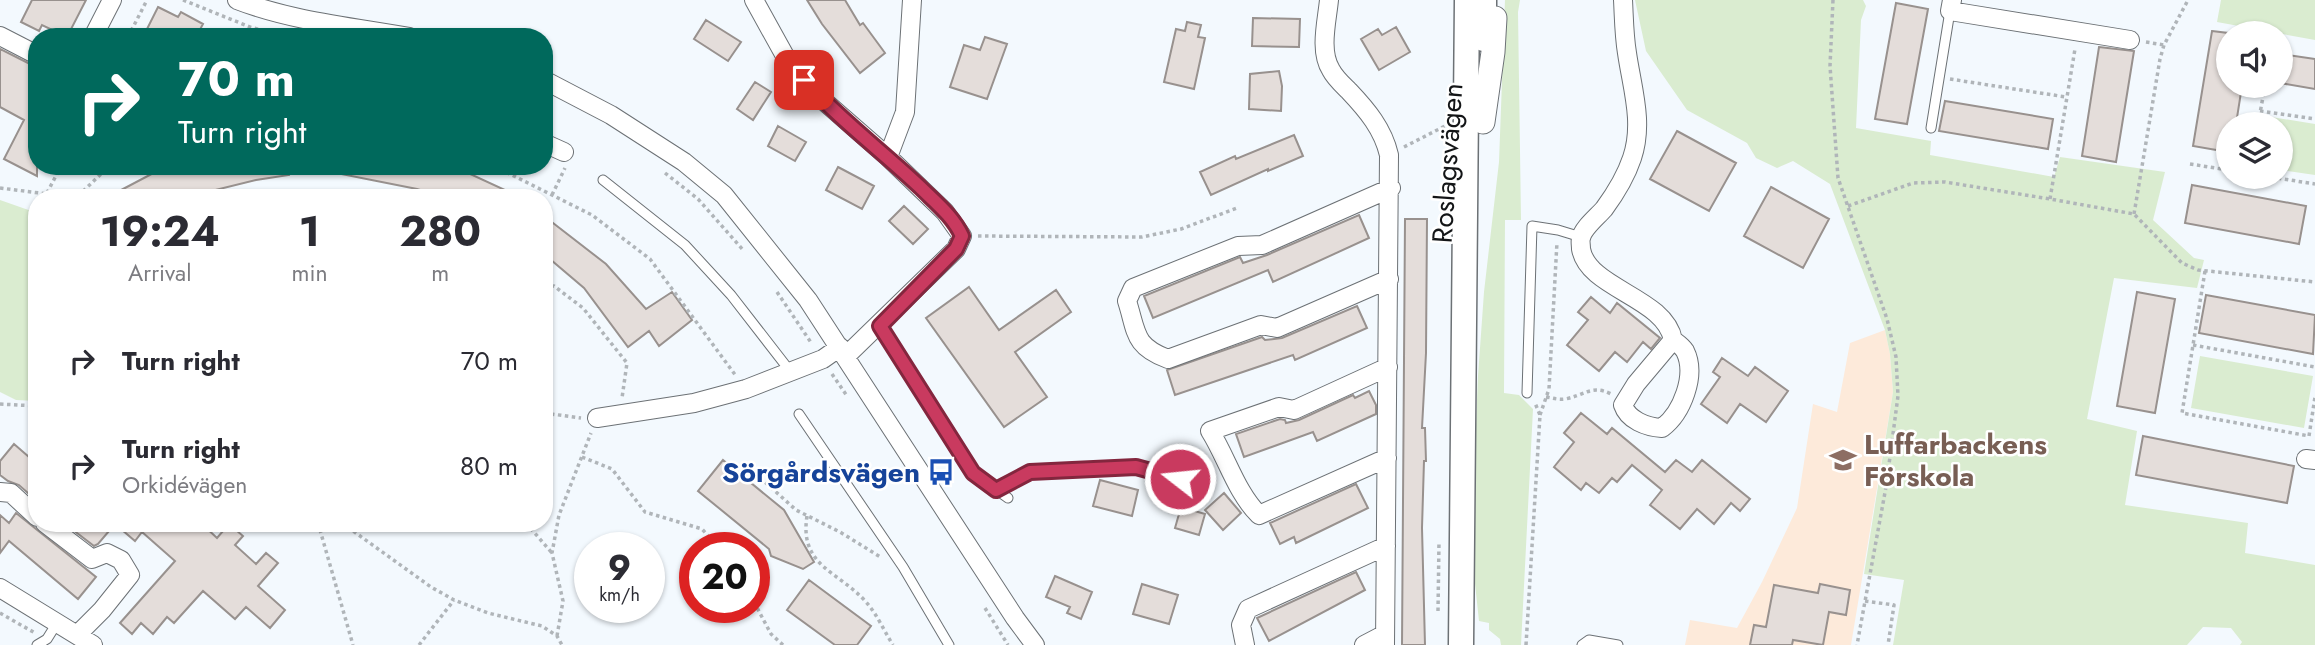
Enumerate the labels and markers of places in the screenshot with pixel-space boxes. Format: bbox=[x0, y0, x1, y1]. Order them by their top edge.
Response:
pin bbox=[774, 50, 834, 110]
place label: Luffarbackens Förskola bbox=[1864, 424, 2047, 497]
school or university icon: Luffarbackens Förskola bbox=[1828, 445, 1858, 475]
place label: Sörgårdsvägen bbox=[722, 452, 920, 493]
bus stop icon: Sörgårdsvägen bbox=[926, 457, 956, 487]

